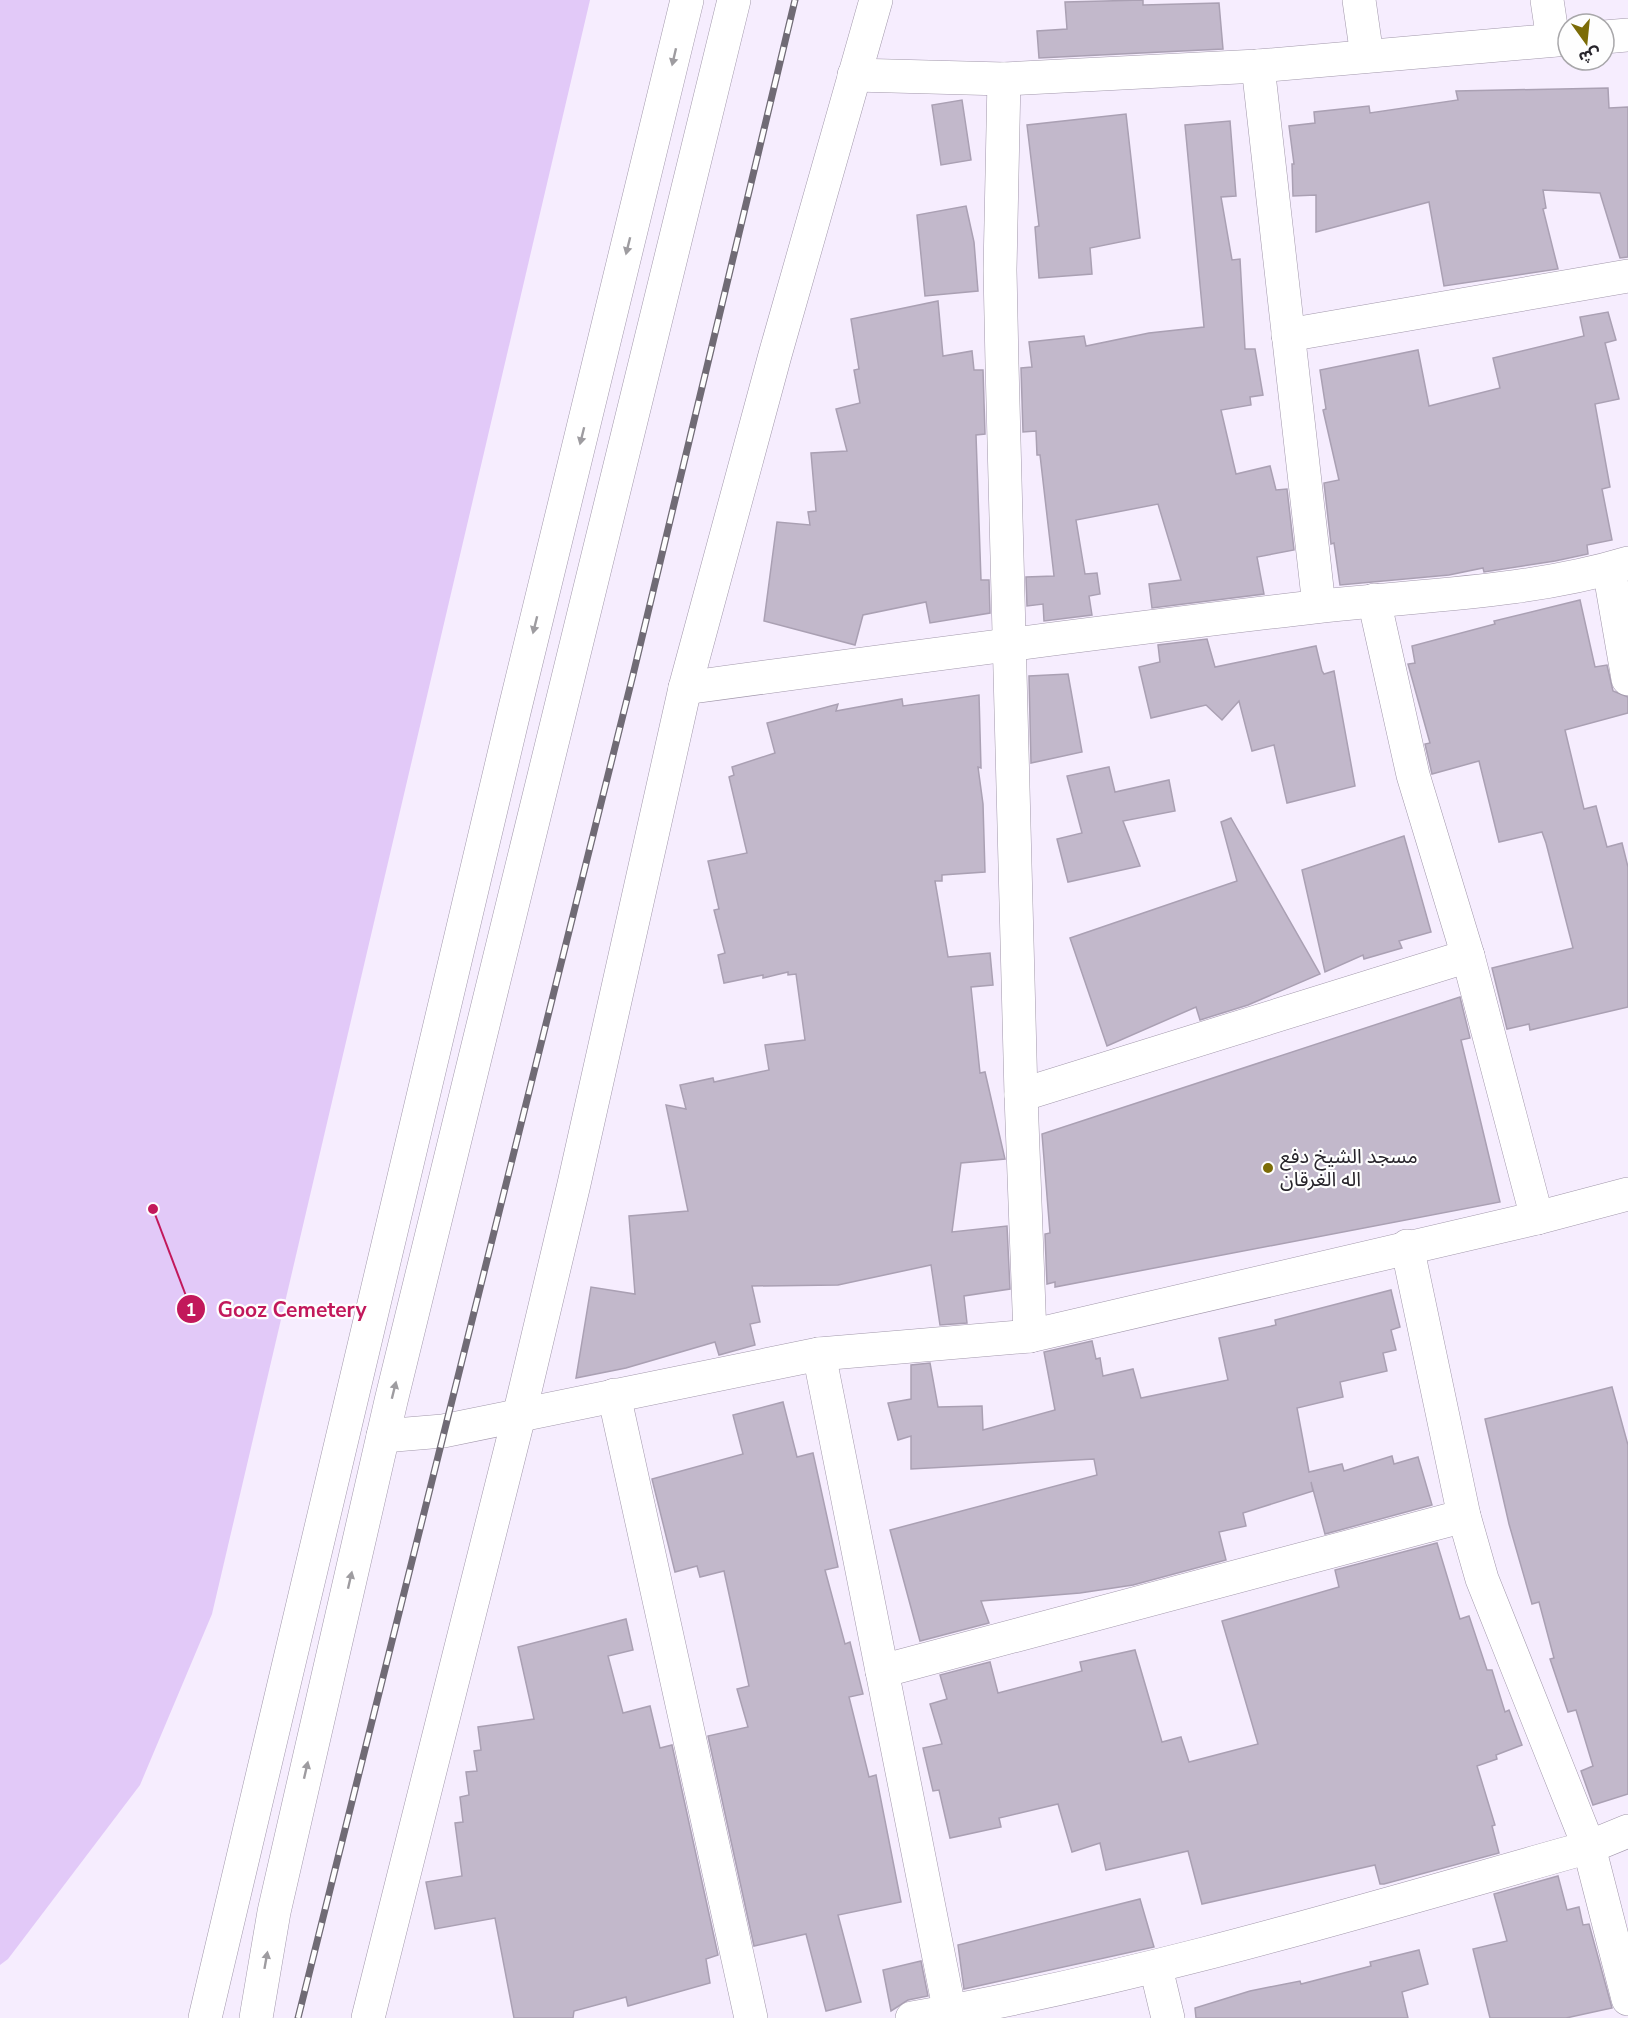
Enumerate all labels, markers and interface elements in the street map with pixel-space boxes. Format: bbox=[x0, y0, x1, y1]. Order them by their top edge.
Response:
north arrow bbox=[1556, 12, 1616, 72]
text: ش bbox=[1576, 42, 1603, 69]
one-way arrow bbox=[669, 48, 678, 67]
one-way arrow bbox=[622, 237, 632, 256]
one-way arrow bbox=[576, 427, 586, 445]
one-way arrow bbox=[530, 616, 540, 634]
place label: مسجد الشيخ دفع اله الغرقان bbox=[1280, 1143, 1418, 1193]
marker: مسجد الشيخ دفع اله الغرقان bbox=[1261, 1161, 1275, 1175]
callout: Gooz Cemetery bbox=[176, 1290, 379, 1329]
text: Gooz Cemetery bbox=[217, 1296, 367, 1324]
text: 1 bbox=[186, 1298, 196, 1322]
one-way arrow bbox=[389, 1380, 399, 1399]
one-way arrow bbox=[346, 1570, 355, 1589]
one-way arrow bbox=[302, 1760, 312, 1779]
one-way arrow bbox=[261, 1951, 270, 1970]

